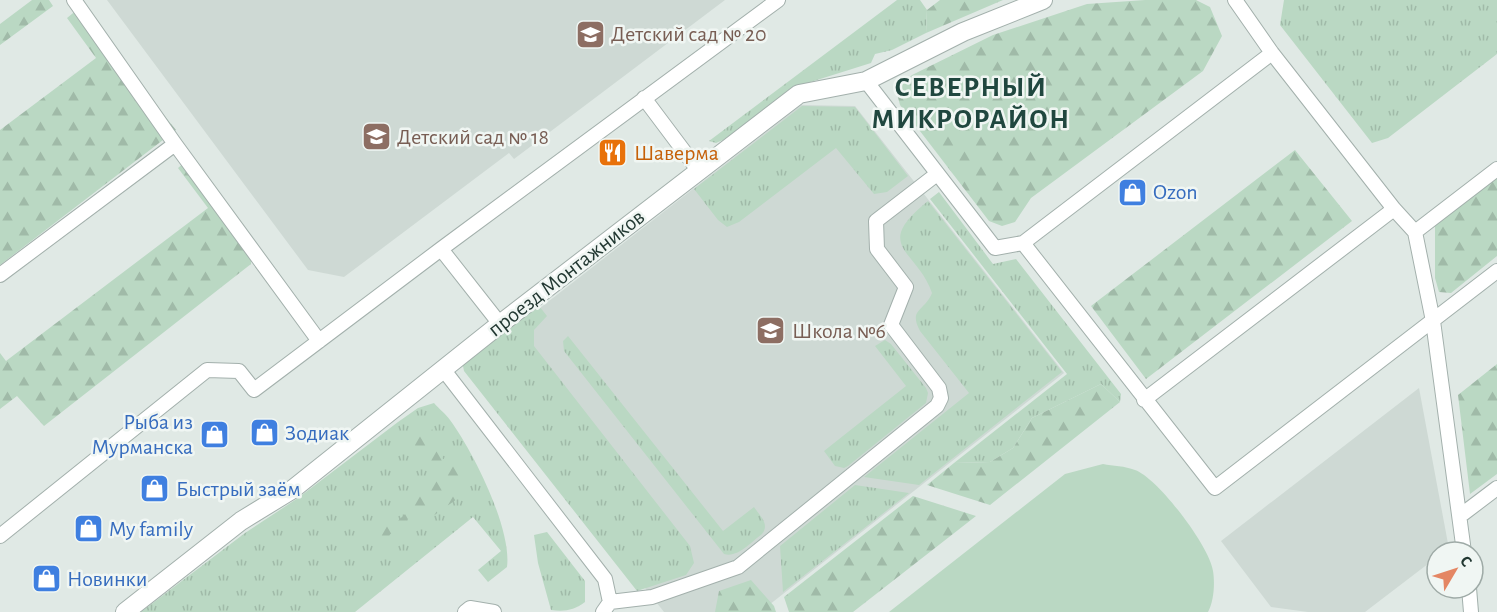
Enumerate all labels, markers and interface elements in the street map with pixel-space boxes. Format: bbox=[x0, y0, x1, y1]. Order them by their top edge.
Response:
school or university icon: Детский сад № 20 bbox=[574, 18, 606, 50]
place label: Детский сад № 20 bbox=[611, 23, 767, 45]
district label: СЕВЕРНЫЙ МИКРОРАЙОН bbox=[871, 73, 1071, 134]
school or university icon: Детский сад № 18 bbox=[360, 121, 392, 153]
place label: Детский сад № 18 bbox=[397, 126, 549, 148]
restaurant icon: Шаверма bbox=[597, 137, 629, 169]
place label: Шаверма bbox=[634, 142, 719, 164]
shop icon: Ozon bbox=[1116, 176, 1148, 208]
place label: Ozon bbox=[1153, 181, 1198, 203]
street label: проезд Монтажников bbox=[484, 205, 648, 341]
school or university icon: Школа №6 bbox=[755, 315, 787, 347]
place label: Школа №6 bbox=[792, 320, 886, 342]
place label: Рыба из Мурманска bbox=[91, 411, 193, 458]
shop icon: Зодиак bbox=[248, 417, 280, 449]
shop icon: Рыба из Мурманска bbox=[198, 419, 230, 451]
place label: Зодиак bbox=[285, 422, 349, 444]
shop icon: Быстрый заём bbox=[139, 473, 171, 505]
place label: Быстрый заём bbox=[176, 478, 301, 500]
shop icon: My family bbox=[72, 513, 104, 545]
place label: My family bbox=[109, 518, 194, 540]
north arrow bbox=[1425, 540, 1485, 600]
text: С bbox=[1457, 553, 1475, 570]
shop icon: Новинки bbox=[30, 563, 62, 595]
place label: Новинки bbox=[67, 568, 147, 590]

